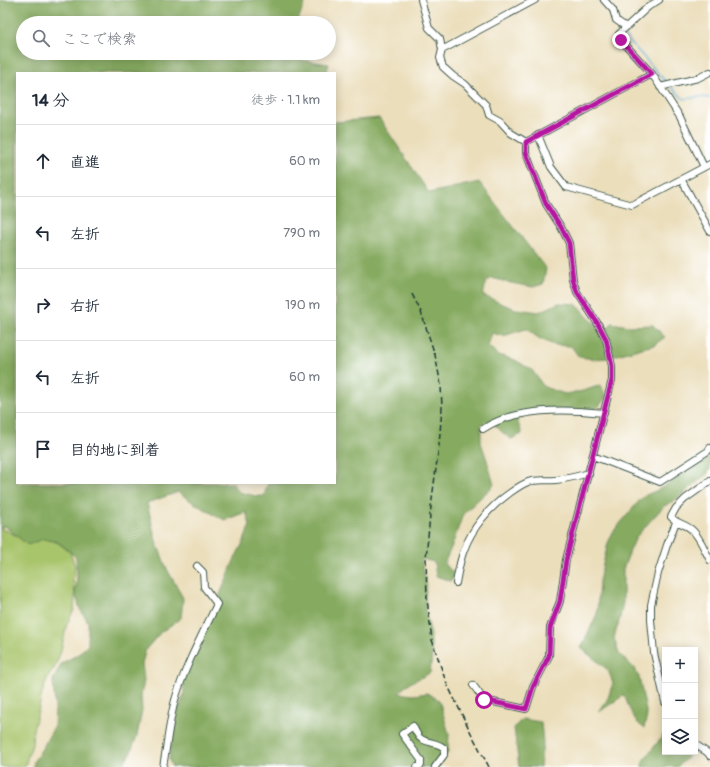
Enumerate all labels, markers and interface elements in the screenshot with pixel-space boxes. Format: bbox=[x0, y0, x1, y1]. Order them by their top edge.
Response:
search box bbox=[16, 16, 336, 60]
icon: search bbox=[30, 27, 52, 49]
text: ここで検索 bbox=[62, 30, 137, 49]
route end bbox=[612, 31, 630, 49]
text: 14 分 bbox=[32, 90, 69, 111]
text: 徒歩 · 1.1 km bbox=[251, 92, 320, 108]
icon: ahead bbox=[32, 150, 54, 172]
text: 直進 bbox=[70, 153, 100, 172]
text: 60 m bbox=[289, 153, 320, 169]
icon: left bbox=[32, 222, 54, 244]
text: 左折 bbox=[70, 225, 100, 244]
text: 790 m bbox=[283, 225, 320, 241]
icon: right bbox=[32, 294, 54, 316]
text: 右折 bbox=[70, 297, 100, 316]
text: 190 m bbox=[285, 297, 320, 313]
icon: left bbox=[32, 366, 54, 388]
text: 左折 bbox=[70, 369, 100, 388]
text: 60 m bbox=[289, 369, 320, 385]
icon: arrive bbox=[32, 438, 54, 460]
text: 目的地に到着 bbox=[70, 441, 160, 460]
map controls bbox=[662, 647, 698, 755]
button: + bbox=[662, 647, 698, 683]
button: − bbox=[662, 683, 698, 719]
route start bbox=[475, 691, 493, 709]
button: layers bbox=[662, 719, 698, 755]

